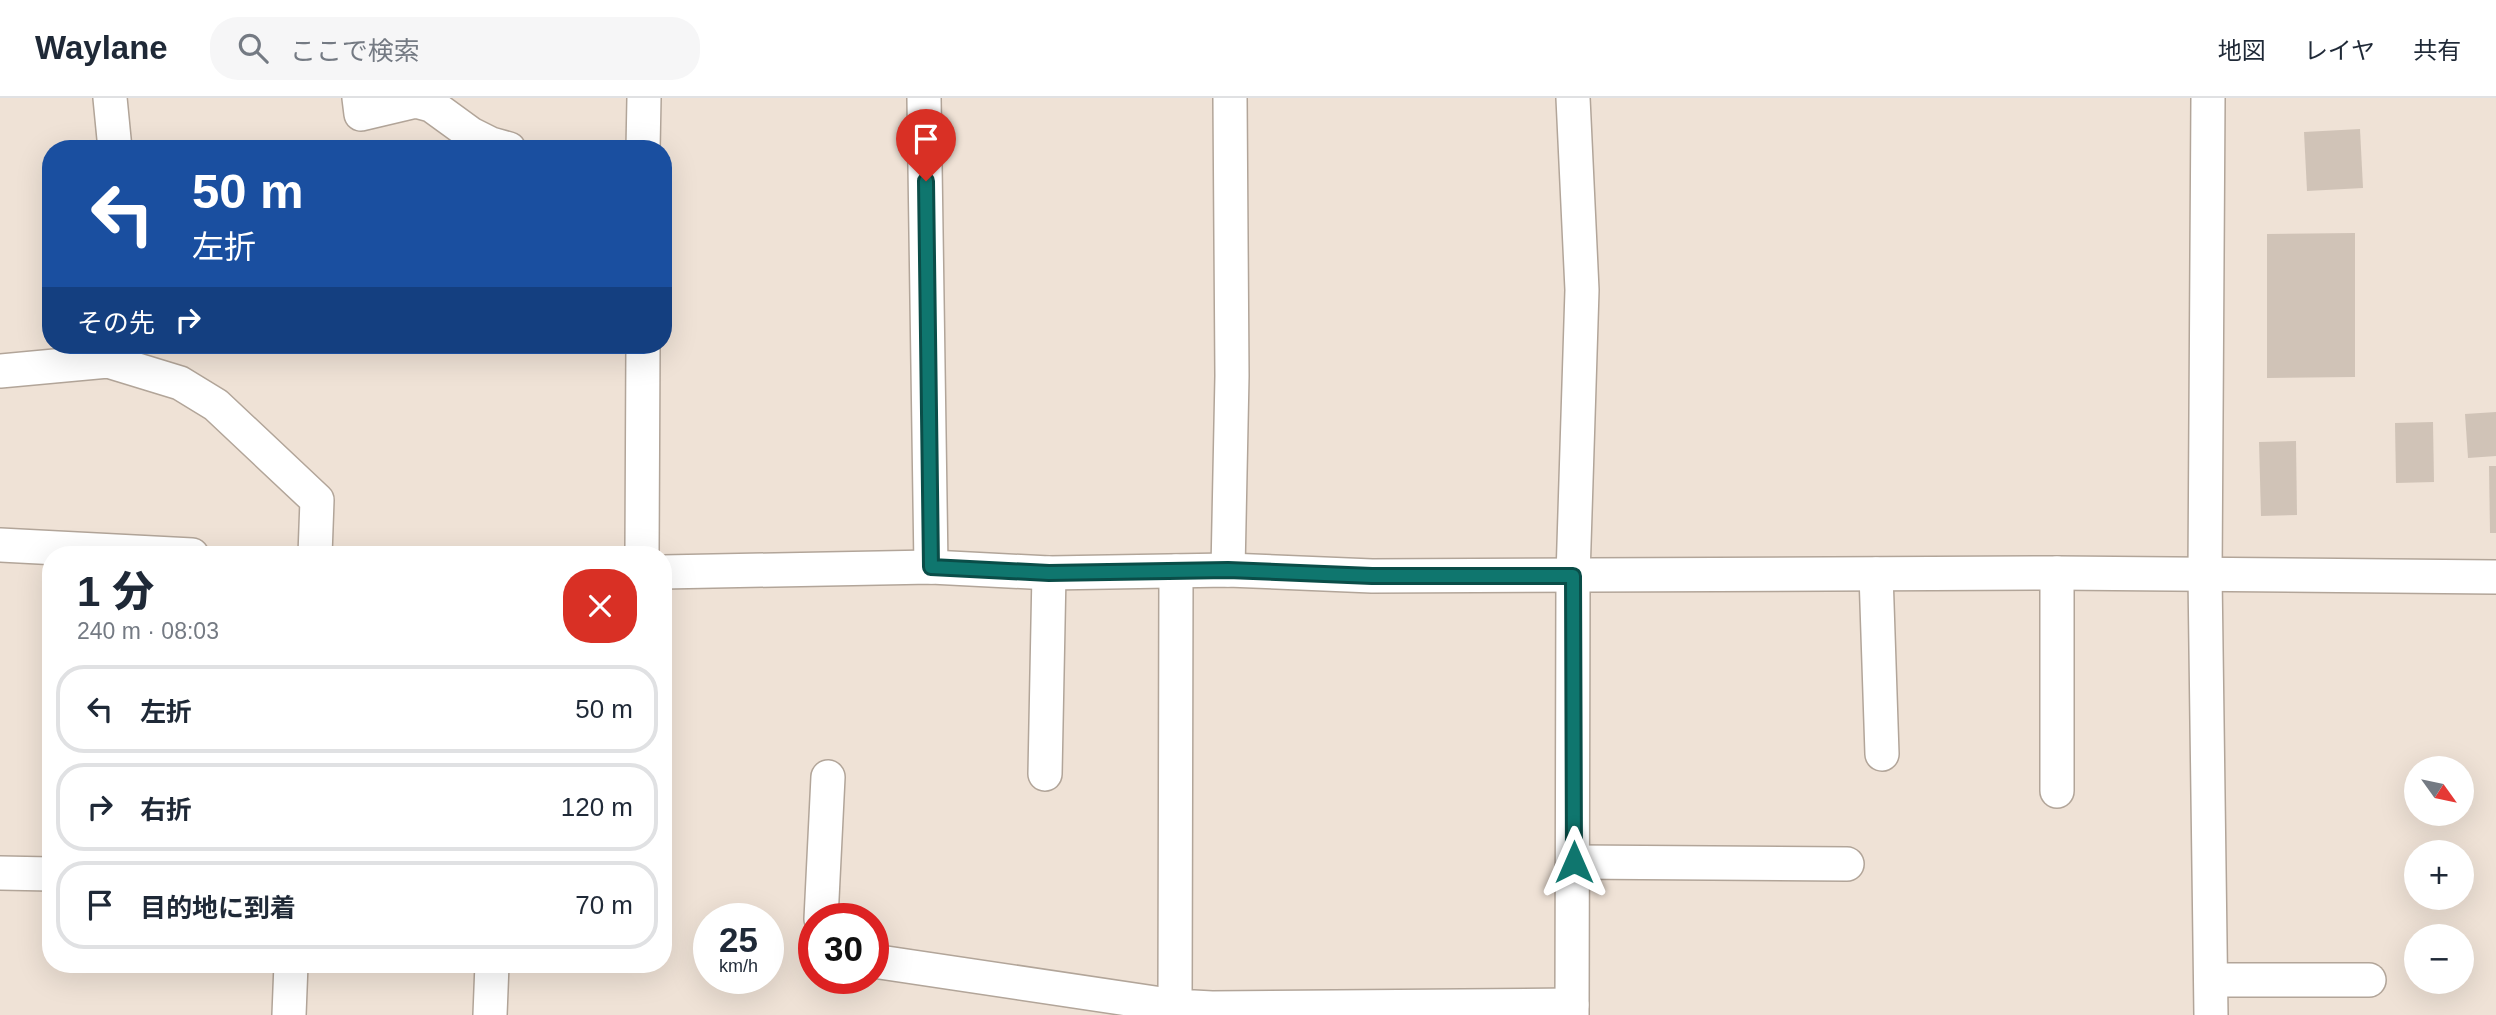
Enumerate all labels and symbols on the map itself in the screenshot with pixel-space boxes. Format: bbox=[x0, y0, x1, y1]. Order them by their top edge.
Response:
pin bbox=[896, 109, 956, 181]
north arrow bbox=[2404, 756, 2474, 826]
position arrow bbox=[1537, 825, 1611, 899]
speed limit sign: 30 bbox=[798, 903, 889, 994]

